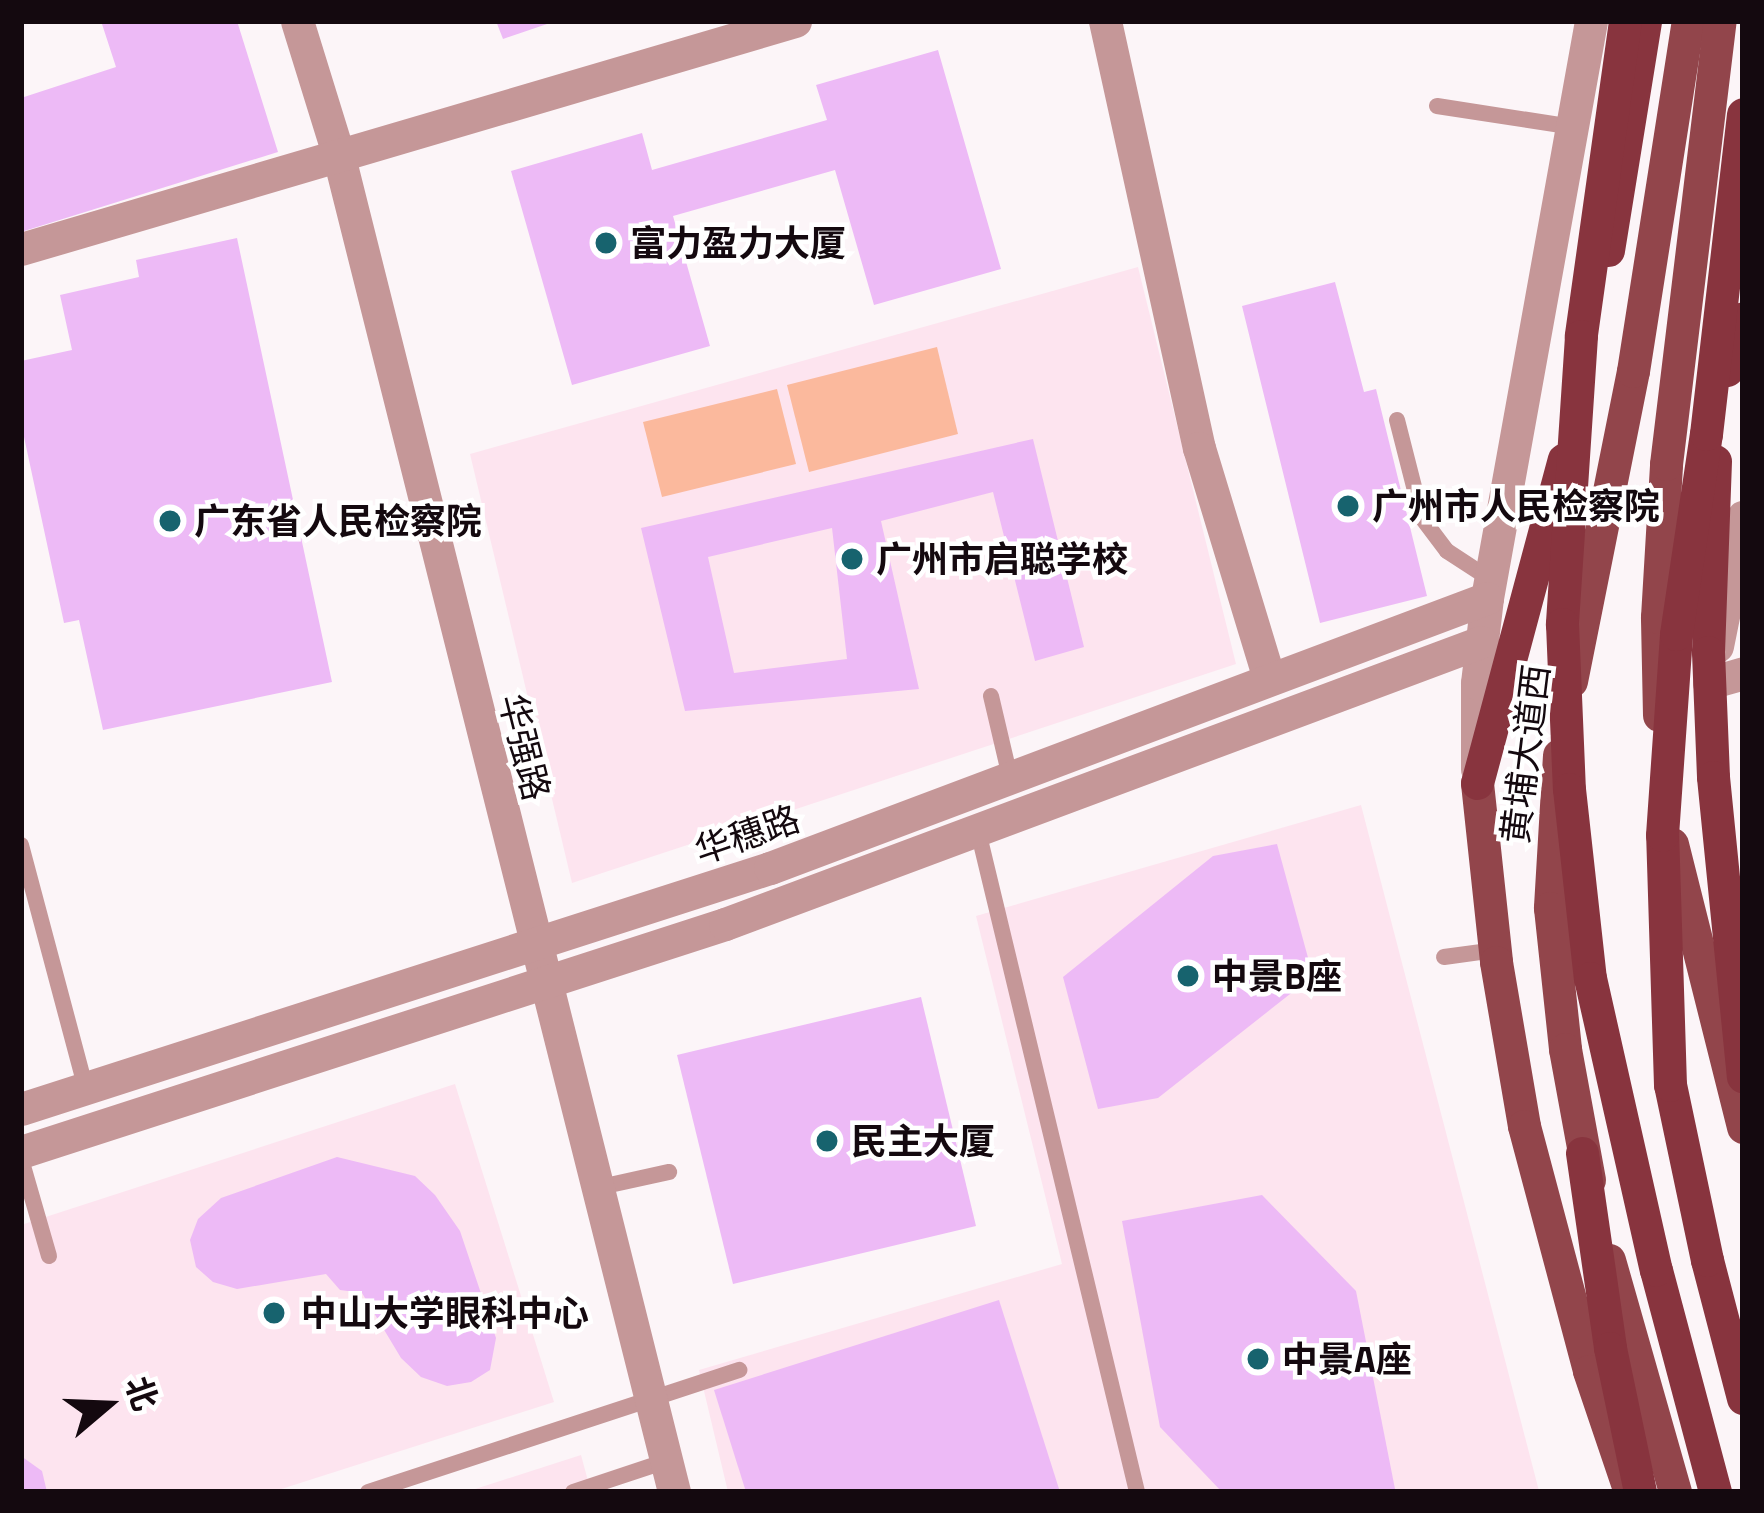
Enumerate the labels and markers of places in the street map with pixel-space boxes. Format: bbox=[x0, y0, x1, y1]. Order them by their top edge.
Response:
place label: 富力盈力大厦 bbox=[630, 221, 846, 265]
marker: 富力盈力大厦 bbox=[593, 230, 619, 256]
place label: 广州市人民检察院 bbox=[1372, 484, 1660, 528]
marker: 广州市人民检察院 bbox=[1335, 493, 1361, 519]
place label: 广东省人民检察院 bbox=[194, 499, 482, 543]
marker: 广东省人民检察院 bbox=[157, 508, 183, 534]
place label: 广州市启聪学校 bbox=[876, 537, 1128, 581]
marker: 广州市启聪学校 bbox=[839, 546, 865, 572]
place label: 中景B座 bbox=[1212, 954, 1342, 998]
marker: 中景B座 bbox=[1175, 963, 1201, 989]
place label: 民主大厦 bbox=[851, 1119, 995, 1163]
marker: 民主大厦 bbox=[814, 1128, 840, 1154]
place label: 中山大学眼科中心 bbox=[301, 1291, 589, 1335]
marker: 中山大学眼科中心 bbox=[258, 1297, 290, 1329]
place label: 中景A座 bbox=[1282, 1337, 1412, 1381]
marker: 中景A座 bbox=[1245, 1346, 1271, 1372]

